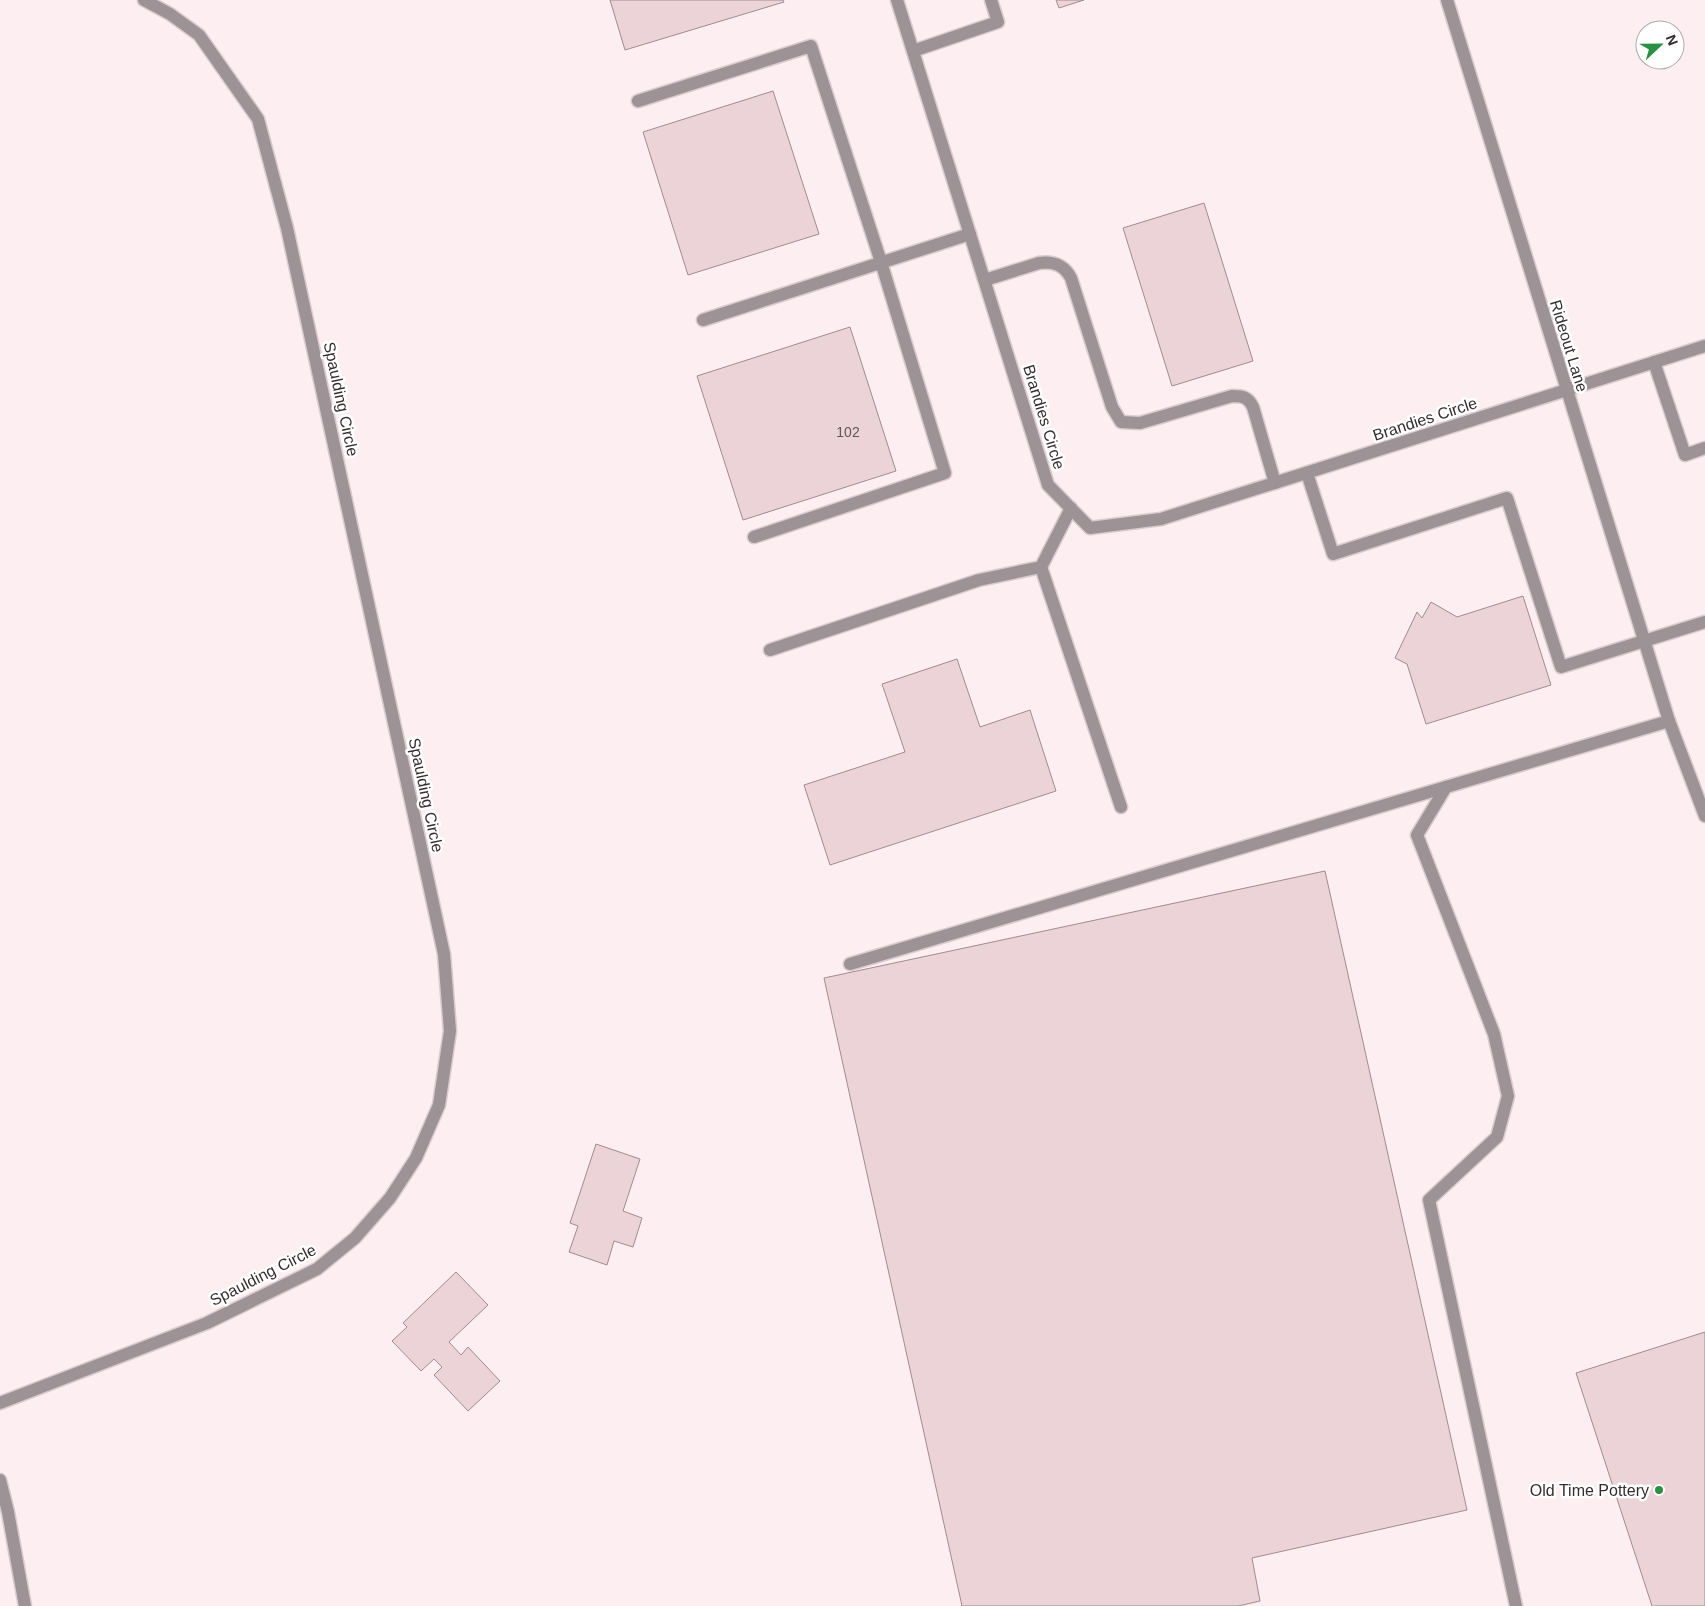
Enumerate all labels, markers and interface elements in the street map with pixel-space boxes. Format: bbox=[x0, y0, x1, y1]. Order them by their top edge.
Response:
north arrow bbox=[1635, 20, 1685, 70]
text: N bbox=[1663, 32, 1681, 48]
street label: Rideout Lane bbox=[1547, 298, 1591, 394]
street label: Spaulding Circle bbox=[321, 340, 361, 458]
street label: Brandies Circle bbox=[1020, 363, 1068, 471]
street label: Brandies Circle bbox=[1371, 394, 1479, 444]
house number: 102 bbox=[836, 424, 860, 440]
street label: Spaulding Circle bbox=[406, 736, 446, 854]
street label: Spaulding Circle bbox=[207, 1241, 319, 1309]
place label: Old Time Pottery bbox=[1530, 1482, 1649, 1499]
marker: Old Time Pottery bbox=[1653, 1484, 1665, 1496]

